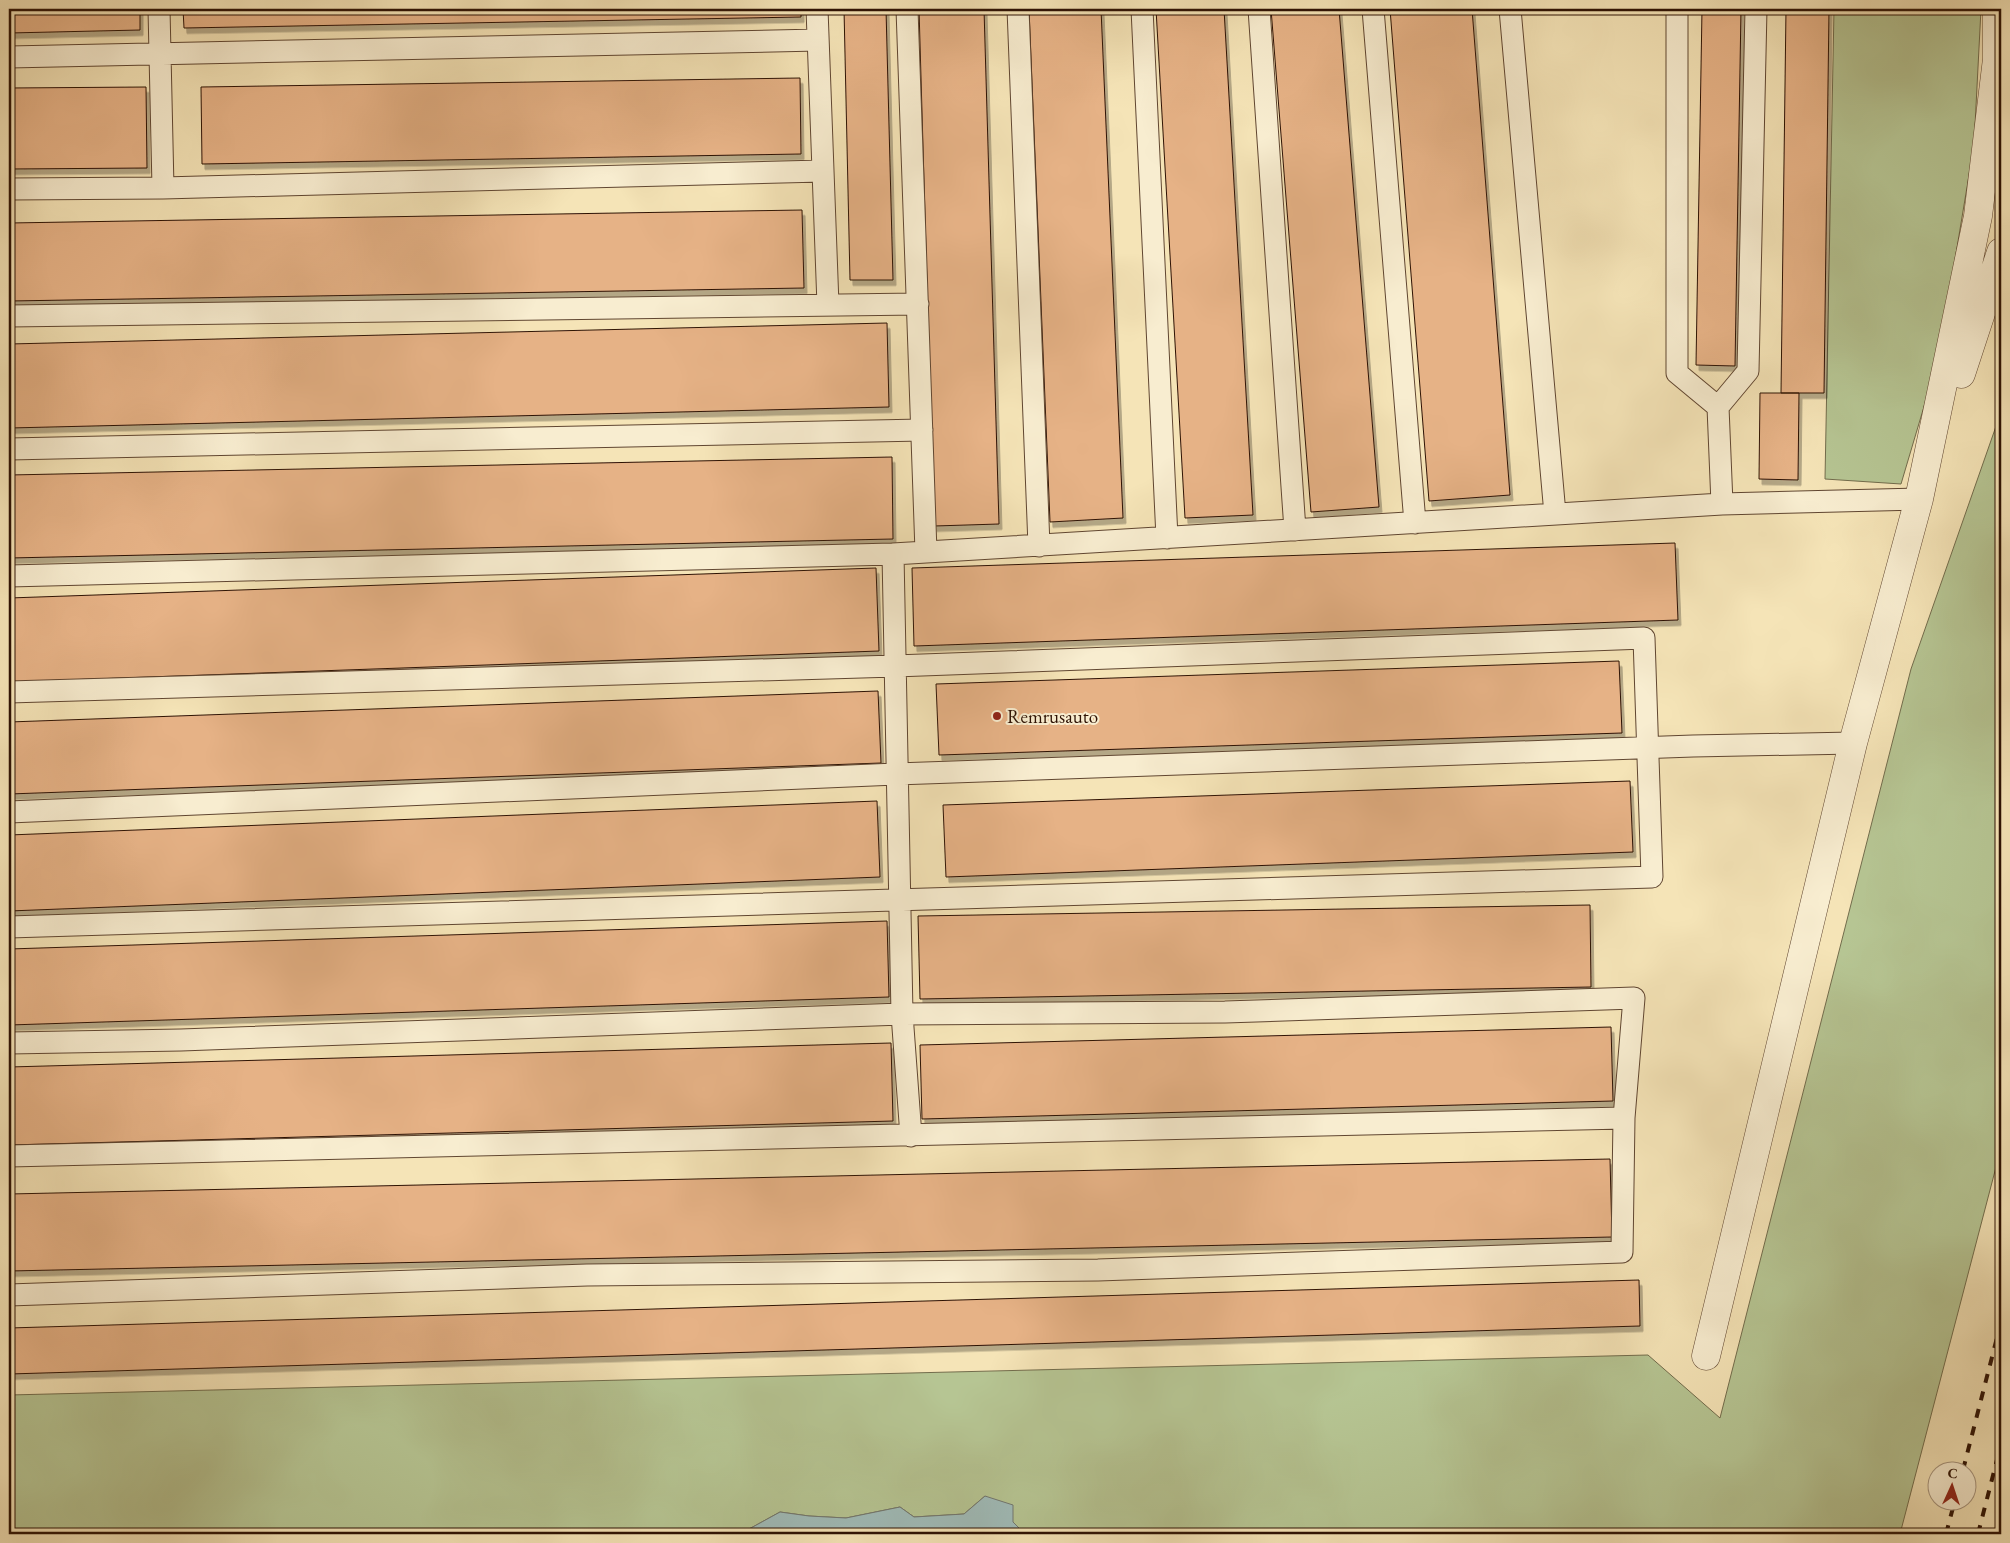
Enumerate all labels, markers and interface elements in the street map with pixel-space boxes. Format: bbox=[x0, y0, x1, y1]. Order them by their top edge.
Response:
place label: Remrusauto bbox=[1007, 704, 1098, 729]
marker: Remrusauto bbox=[991, 710, 1003, 722]
north arrow bbox=[1928, 1460, 1978, 1510]
text: С bbox=[1947, 1464, 1958, 1482]

